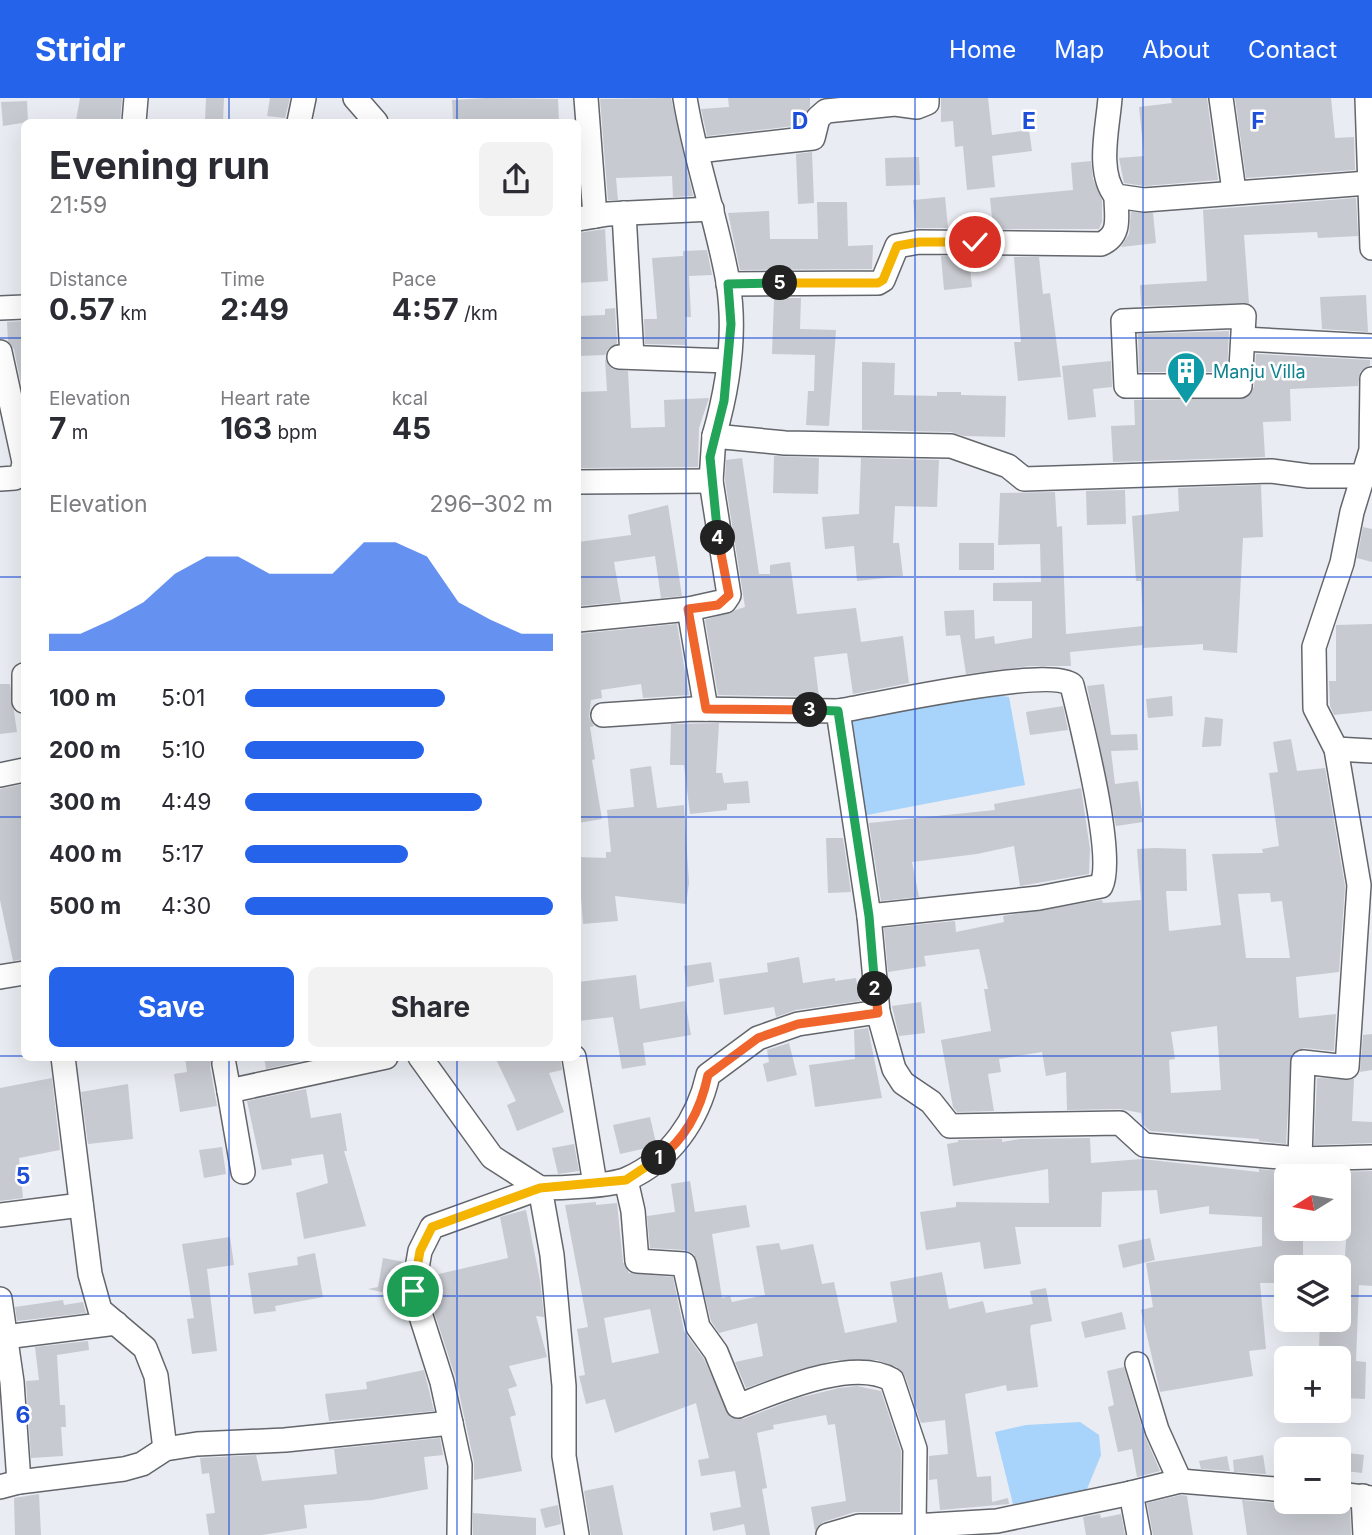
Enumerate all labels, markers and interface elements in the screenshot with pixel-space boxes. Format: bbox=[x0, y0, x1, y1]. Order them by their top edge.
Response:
text: Stridr bbox=[35, 29, 126, 69]
text: Home bbox=[949, 35, 1016, 64]
text: Map bbox=[1054, 35, 1104, 64]
text: About bbox=[1142, 35, 1210, 64]
text: Contact bbox=[1248, 35, 1337, 64]
text: D bbox=[792, 107, 808, 135]
text: E bbox=[1022, 107, 1036, 135]
text: F bbox=[1251, 107, 1265, 135]
text: Evening run bbox=[49, 142, 270, 188]
button: share bbox=[479, 142, 553, 216]
text: 21:59 bbox=[49, 191, 107, 219]
pin bbox=[945, 212, 1005, 272]
icon: check bbox=[956, 223, 994, 261]
pin: 5 bbox=[762, 266, 798, 300]
text: Distance bbox=[49, 268, 127, 291]
text: Time bbox=[220, 268, 265, 291]
text: Pace bbox=[392, 268, 436, 291]
text: 5 bbox=[773, 271, 786, 294]
text: 0.57 bbox=[49, 291, 115, 327]
text: 2:49 bbox=[220, 291, 289, 327]
text: 4:57 bbox=[392, 291, 459, 327]
text: km bbox=[115, 302, 147, 325]
text: /km bbox=[459, 302, 498, 325]
building icon: Manju Villa bbox=[1165, 350, 1207, 405]
place label: Manju Villa bbox=[1213, 361, 1306, 382]
text: Elevation bbox=[49, 387, 130, 410]
text: Heart rate bbox=[220, 387, 310, 410]
text: kcal bbox=[392, 387, 428, 410]
text: 7 bbox=[49, 410, 66, 446]
text: 163 bbox=[220, 410, 272, 446]
text: 45 bbox=[392, 410, 431, 446]
text: m bbox=[66, 421, 88, 444]
text: bpm bbox=[272, 421, 317, 444]
text: Elevation bbox=[49, 490, 148, 518]
text: 296–302 m bbox=[430, 490, 553, 518]
pin: 4 bbox=[700, 520, 736, 556]
text: 4 bbox=[711, 526, 724, 549]
text: 100 m bbox=[49, 684, 116, 712]
text: 5:01 bbox=[161, 684, 205, 712]
pin: 3 bbox=[792, 692, 828, 728]
text: 3 bbox=[803, 698, 816, 721]
text: 200 m bbox=[49, 736, 121, 764]
text: 5:10 bbox=[161, 736, 205, 764]
text: 300 m bbox=[49, 788, 121, 816]
text: 4:49 bbox=[161, 788, 212, 816]
text: 400 m bbox=[49, 840, 122, 868]
text: 5:17 bbox=[161, 840, 204, 868]
text: 500 m bbox=[49, 892, 121, 920]
text: 4:30 bbox=[161, 892, 211, 920]
button: Save bbox=[49, 967, 294, 1047]
button: Share bbox=[308, 967, 553, 1047]
pin: 2 bbox=[858, 972, 892, 1006]
text: 2 bbox=[869, 977, 880, 1000]
pin: 1 bbox=[642, 1140, 676, 1176]
text: 1 bbox=[654, 1146, 663, 1169]
text: 5 bbox=[16, 1162, 30, 1190]
north arrow bbox=[1274, 1164, 1351, 1241]
map controls bbox=[1274, 1164, 1351, 1514]
button: layers bbox=[1274, 1255, 1351, 1332]
pin bbox=[383, 1261, 443, 1321]
icon: arrive bbox=[394, 1272, 432, 1310]
button: + bbox=[1274, 1346, 1351, 1423]
text: 6 bbox=[16, 1401, 30, 1429]
button: − bbox=[1274, 1437, 1351, 1514]

